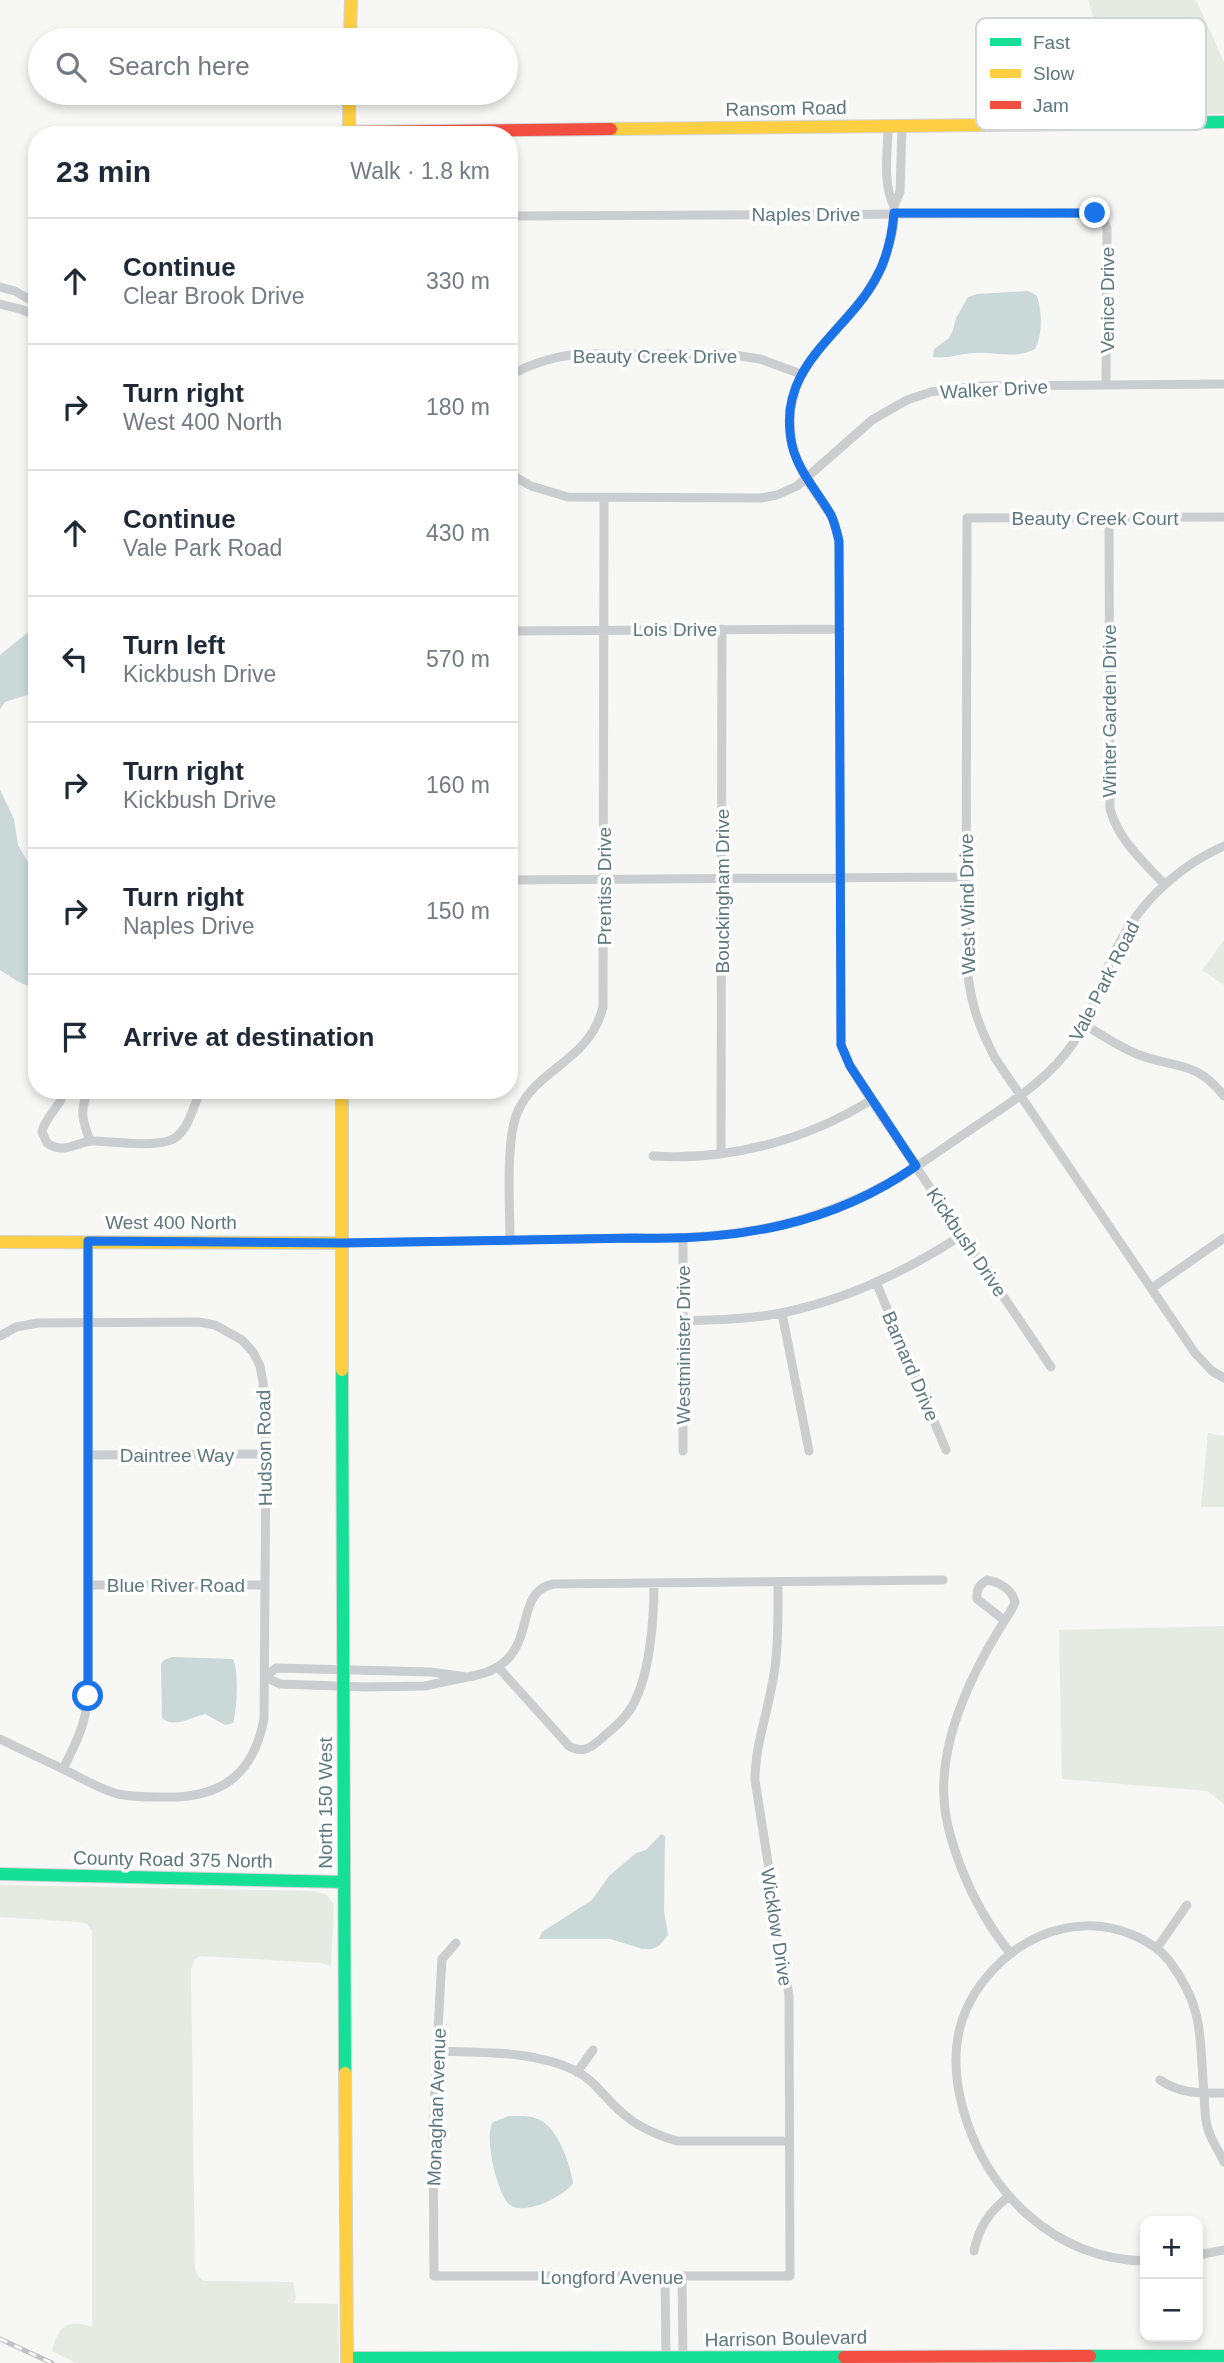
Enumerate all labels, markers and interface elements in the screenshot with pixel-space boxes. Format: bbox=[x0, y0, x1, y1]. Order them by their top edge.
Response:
legend bbox=[976, 18, 1206, 130]
search box bbox=[28, 28, 518, 105]
text: Fast bbox=[1033, 32, 1071, 53]
icon: search bbox=[52, 48, 90, 86]
text: Search here bbox=[108, 51, 250, 81]
text: Slow bbox=[1033, 63, 1074, 84]
text: Jam bbox=[1033, 95, 1069, 116]
street label: Ransom Road bbox=[725, 97, 847, 120]
text: 23 min bbox=[56, 155, 151, 188]
text: Walk · 1.8 km bbox=[350, 158, 490, 184]
route end bbox=[1079, 197, 1110, 228]
street label: Naples Drive bbox=[752, 204, 860, 225]
street label: Venice Drive bbox=[1097, 247, 1118, 353]
text: Continue bbox=[123, 252, 236, 282]
icon: ahead bbox=[56, 262, 94, 300]
text: 330 m bbox=[426, 268, 490, 294]
text: Clear Brook Drive bbox=[123, 283, 305, 309]
street label: Beauty Creek Drive bbox=[573, 346, 737, 367]
street label: Walker Drive bbox=[940, 376, 1049, 403]
text: Turn right bbox=[123, 378, 244, 408]
icon: right bbox=[56, 388, 94, 426]
text: 180 m bbox=[426, 394, 490, 420]
text: West 400 North bbox=[123, 409, 282, 435]
text: Continue bbox=[123, 504, 236, 534]
street label: Beauty Creek Court bbox=[1012, 508, 1179, 529]
icon: ahead bbox=[56, 514, 94, 552]
text: 430 m bbox=[426, 520, 490, 546]
text: Vale Park Road bbox=[123, 535, 282, 561]
street label: Lois Drive bbox=[633, 619, 717, 640]
street label: Winter Garden Drive bbox=[1099, 624, 1120, 798]
text: Turn left bbox=[123, 630, 225, 660]
icon: left bbox=[56, 640, 94, 678]
text: 570 m bbox=[426, 646, 490, 672]
text: Kickbush Drive bbox=[123, 661, 276, 687]
text: Turn right bbox=[123, 756, 244, 786]
icon: right bbox=[56, 766, 94, 804]
text: 160 m bbox=[426, 772, 490, 798]
text: Kickbush Drive bbox=[123, 787, 276, 813]
street label: Bouckingham Drive bbox=[712, 809, 733, 973]
street label: Prentiss Drive bbox=[594, 827, 615, 945]
street label: West Wind Drive bbox=[956, 833, 979, 975]
text: Turn right bbox=[123, 882, 244, 912]
icon: right bbox=[56, 892, 94, 930]
text: 150 m bbox=[426, 898, 490, 924]
text: Naples Drive bbox=[123, 913, 255, 939]
street label: Vale Park Road bbox=[1065, 918, 1144, 1045]
icon: arrive bbox=[56, 1018, 94, 1056]
text: Arrive at destination bbox=[123, 1022, 374, 1052]
street label: Kickbush Drive bbox=[922, 1184, 1011, 1301]
street label: West 400 North bbox=[105, 1212, 237, 1233]
street label: Westminister Drive bbox=[673, 1265, 694, 1425]
street label: Barnard Drive bbox=[878, 1308, 943, 1424]
street label: Hudson Road bbox=[253, 1390, 276, 1506]
street label: Daintree Way bbox=[120, 1445, 235, 1466]
street label: Blue River Road bbox=[107, 1575, 245, 1596]
route start bbox=[72, 1680, 103, 1711]
street label: North 150 West bbox=[315, 1736, 336, 1869]
street label: County Road 375 North bbox=[73, 1847, 273, 1872]
street label: Wicklow Drive bbox=[757, 1867, 796, 1988]
street label: Monaghan Avenue bbox=[423, 2028, 450, 2186]
map controls bbox=[1140, 2216, 1203, 2342]
button: + bbox=[1140, 2216, 1203, 2279]
street label: Longford Avenue bbox=[540, 2267, 684, 2288]
button: − bbox=[1140, 2279, 1203, 2342]
street label: Harrison Boulevard bbox=[705, 2327, 867, 2350]

